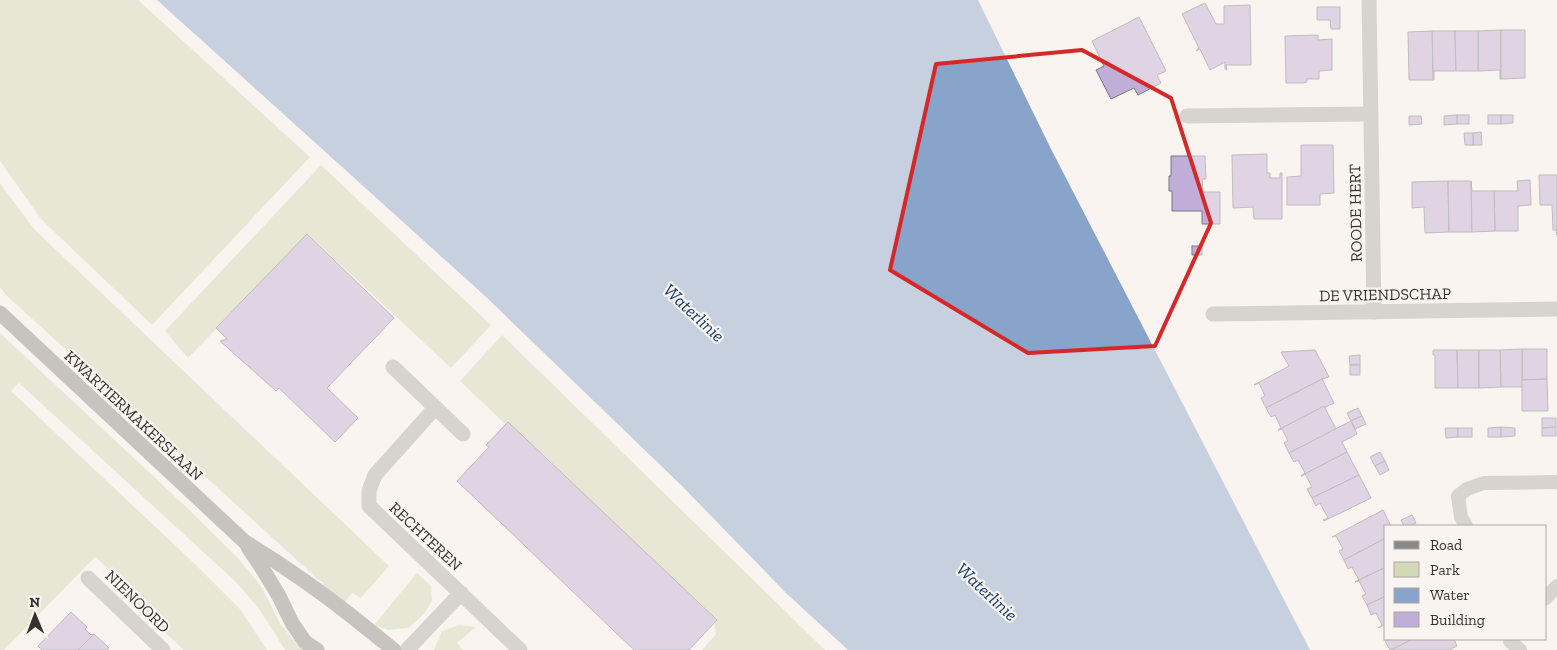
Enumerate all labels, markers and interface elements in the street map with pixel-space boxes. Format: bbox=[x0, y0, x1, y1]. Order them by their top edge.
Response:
street label: ROODE HERT bbox=[1345, 164, 1366, 262]
water label: Waterlinie bbox=[659, 279, 729, 347]
street label: DE VRIENDSCHAP bbox=[1319, 284, 1451, 305]
street label: KWARTIERMAKERSLAAN bbox=[60, 346, 207, 485]
street label: RECHTEREN bbox=[385, 498, 466, 575]
legend bbox=[1384, 525, 1547, 640]
text: Road bbox=[1430, 536, 1463, 554]
water label: Waterlinie bbox=[952, 558, 1022, 626]
text: Park bbox=[1430, 561, 1460, 579]
street label: NIENOORD bbox=[101, 566, 174, 637]
text: Water bbox=[1430, 586, 1470, 604]
north arrow bbox=[10, 590, 60, 640]
text: N bbox=[29, 594, 41, 611]
text: Building bbox=[1430, 611, 1485, 629]

